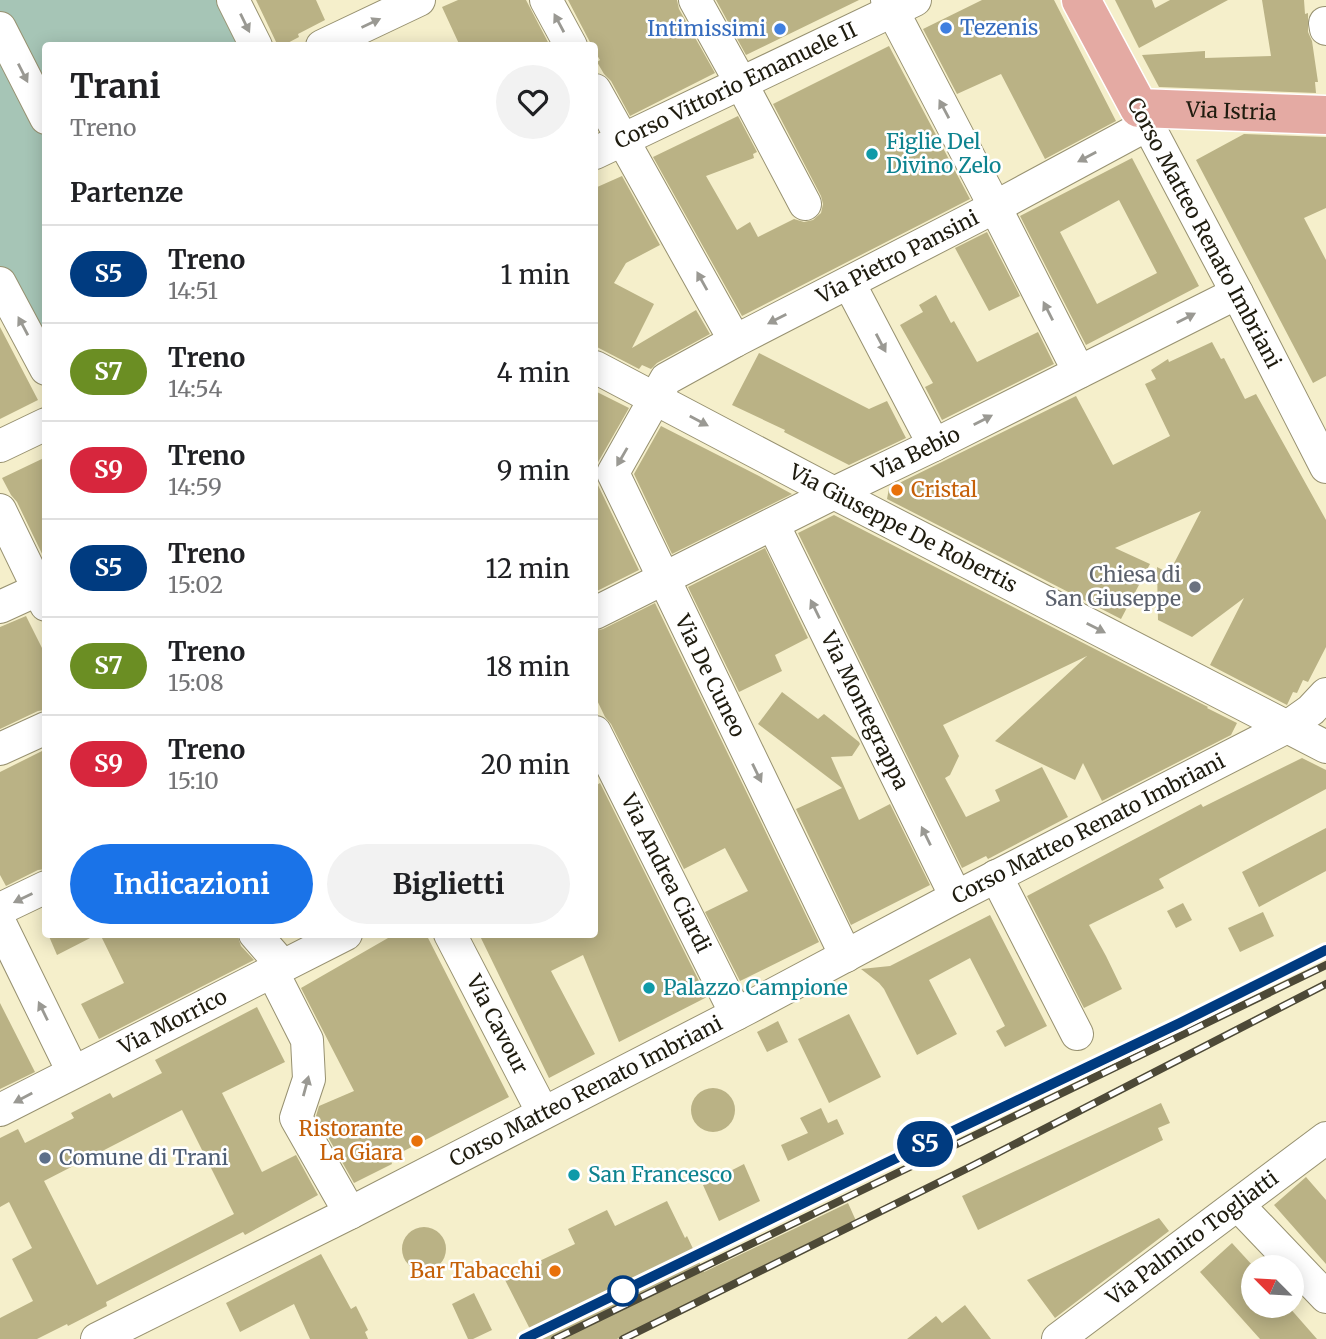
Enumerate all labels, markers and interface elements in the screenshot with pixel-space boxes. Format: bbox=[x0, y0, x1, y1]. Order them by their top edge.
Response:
one-way arrow bbox=[239, 13, 250, 33]
one-way arrow bbox=[553, 13, 565, 33]
place label: Tezenis bbox=[960, 14, 1038, 41]
place label: Intimissimi bbox=[647, 15, 766, 42]
street label: Corso Vittorio Emanuele II bbox=[610, 16, 861, 155]
one-way arrow bbox=[361, 17, 381, 29]
marker: Tezenis bbox=[938, 20, 954, 36]
marker: Intimissimi bbox=[772, 21, 788, 37]
one-way arrow bbox=[17, 63, 28, 83]
button: heart bbox=[496, 65, 570, 139]
text: Trani bbox=[70, 66, 160, 107]
street label: Corso Matteo Renato Imbriani bbox=[1121, 93, 1288, 373]
street label: Via Istria bbox=[1185, 96, 1277, 126]
one-way arrow bbox=[938, 99, 950, 118]
text: Treno bbox=[70, 113, 136, 142]
place label: Figlie Del Divino Zelo bbox=[886, 128, 1001, 179]
marker: Figlie Del Divino Zelo bbox=[864, 146, 880, 162]
one-way arrow bbox=[1078, 151, 1097, 163]
text: Partenze bbox=[70, 176, 183, 209]
street label: Via Pietro Pansini bbox=[811, 204, 983, 310]
text: Treno bbox=[168, 243, 245, 276]
text: S5 bbox=[95, 258, 122, 289]
text: 1 min bbox=[501, 258, 570, 291]
one-way arrow bbox=[696, 272, 708, 291]
text: 14:51 bbox=[168, 276, 218, 305]
one-way arrow bbox=[1042, 301, 1053, 321]
one-way arrow bbox=[1176, 312, 1196, 323]
one-way arrow bbox=[767, 314, 787, 325]
one-way arrow bbox=[17, 316, 28, 336]
one-way arrow bbox=[875, 333, 886, 353]
text: Treno bbox=[168, 341, 245, 374]
text: S7 bbox=[94, 356, 123, 387]
text: 4 min bbox=[496, 356, 570, 389]
text: 14:54 bbox=[168, 374, 222, 403]
one-way arrow bbox=[689, 415, 709, 427]
one-way arrow bbox=[973, 415, 993, 426]
street label: Via Bebio bbox=[867, 420, 964, 486]
text: Treno bbox=[168, 439, 245, 472]
one-way arrow bbox=[616, 447, 628, 467]
text: S9 bbox=[94, 454, 123, 485]
text: 9 min bbox=[497, 454, 570, 487]
street label: Via Giuseppe De Robertis bbox=[784, 457, 1022, 598]
text: 14:59 bbox=[168, 472, 222, 501]
place label: Cristal bbox=[911, 476, 978, 503]
marker: Cristal bbox=[889, 482, 905, 498]
text: Treno bbox=[168, 537, 245, 570]
text: S5 bbox=[95, 552, 122, 583]
text: 12 min bbox=[486, 552, 570, 585]
place label: Chiesa di San Giuseppe bbox=[1045, 561, 1181, 612]
text: 15:02 bbox=[168, 570, 223, 599]
marker: Chiesa di San Giuseppe bbox=[1187, 579, 1203, 595]
one-way arrow bbox=[810, 599, 821, 619]
street label: Via De Cuneo bbox=[669, 609, 752, 742]
one-way arrow bbox=[1086, 623, 1106, 634]
street label: Via Montegrappa bbox=[814, 626, 915, 794]
text: Treno bbox=[168, 635, 245, 668]
text: S7 bbox=[94, 650, 123, 681]
text: 18 min bbox=[486, 650, 570, 683]
text: 15:08 bbox=[168, 668, 224, 697]
text: Treno bbox=[168, 733, 245, 766]
street label: Corso Matteo Renato Imbriani bbox=[947, 747, 1229, 910]
text: S9 bbox=[94, 748, 123, 779]
text: 20 min bbox=[481, 748, 570, 781]
one-way arrow bbox=[752, 763, 763, 783]
text: 15:10 bbox=[168, 766, 219, 795]
street label: Via Andrea Ciardi bbox=[615, 788, 717, 957]
one-way arrow bbox=[920, 826, 932, 846]
button: Indicazioni bbox=[70, 844, 313, 924]
button: Biglietti bbox=[327, 844, 570, 924]
one-way arrow bbox=[13, 892, 33, 903]
street label: Via Cavour bbox=[460, 969, 534, 1079]
place label: Palazzo Campione bbox=[663, 974, 848, 1001]
marker: Palazzo Campione bbox=[641, 980, 657, 996]
street label: Via Morrico bbox=[113, 983, 231, 1061]
one-way arrow bbox=[37, 1001, 48, 1021]
street label: Corso Matteo Renato Imbriani bbox=[445, 1009, 727, 1172]
one-way arrow bbox=[301, 1075, 312, 1097]
one-way arrow bbox=[12, 1092, 32, 1104]
place label: Ristorante La Giara bbox=[299, 1115, 403, 1166]
line badge: S5 bbox=[894, 1121, 956, 1167]
text: S5 bbox=[911, 1128, 939, 1159]
marker: Ristorante La Giara bbox=[409, 1133, 425, 1149]
place label: Comune di Trani bbox=[59, 1144, 228, 1171]
marker: Comune di Trani bbox=[37, 1150, 53, 1166]
place label: San Francesco bbox=[588, 1161, 732, 1188]
street label: Via Palmiro Togliatti bbox=[1100, 1164, 1284, 1312]
marker: San Francesco bbox=[566, 1167, 582, 1183]
north arrow bbox=[1241, 1255, 1304, 1318]
map controls bbox=[1241, 1255, 1304, 1318]
place label: Bar Tabacchi bbox=[410, 1257, 541, 1284]
marker: Bar Tabacchi bbox=[547, 1263, 563, 1279]
unlabelled marker bbox=[608, 1276, 638, 1306]

